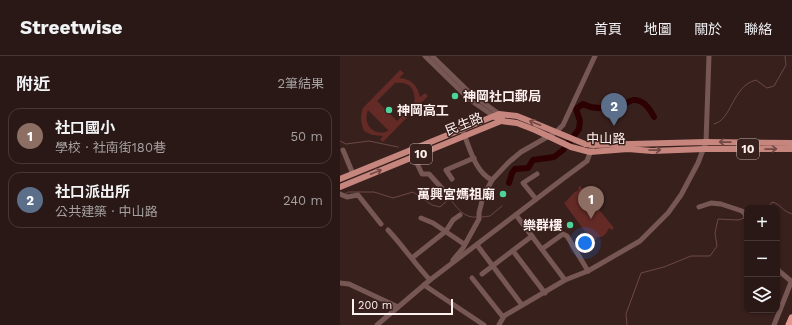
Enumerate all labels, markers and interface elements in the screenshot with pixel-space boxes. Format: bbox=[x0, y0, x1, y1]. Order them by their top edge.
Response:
text: Streetwise bbox=[20, 16, 123, 39]
text: 首頁 bbox=[594, 21, 622, 37]
text: 地圖 bbox=[644, 21, 672, 37]
text: 關於 bbox=[694, 21, 722, 37]
text: 聯絡 bbox=[744, 21, 772, 37]
text: 附近 bbox=[16, 74, 50, 94]
text: 2筆結果 bbox=[277, 76, 324, 91]
place label: 神岡社口郵局 bbox=[463, 89, 541, 104]
marker: 神岡社口郵局 bbox=[450, 91, 460, 101]
pin: 2 bbox=[601, 93, 627, 126]
place label: 神岡高工 bbox=[397, 103, 449, 118]
marker: 神岡高工 bbox=[384, 105, 394, 115]
street label: 民生路 bbox=[443, 110, 485, 138]
one-way arrow bbox=[529, 118, 541, 126]
text: 社口國小 bbox=[55, 119, 115, 137]
text: 1 bbox=[27, 129, 33, 144]
text: 50 m bbox=[291, 129, 323, 144]
street label: 中山路 bbox=[586, 131, 626, 146]
one-way arrow bbox=[719, 138, 732, 146]
road number: 10 bbox=[737, 139, 759, 159]
text: 學校 · 社南街180巷 bbox=[55, 140, 166, 155]
road number: 10 bbox=[410, 144, 432, 164]
one-way arrow bbox=[764, 145, 777, 153]
one-way arrow bbox=[648, 146, 661, 154]
one-way arrow bbox=[370, 168, 382, 176]
text: 社口派出所 bbox=[55, 183, 130, 201]
pin: 1 bbox=[578, 186, 604, 219]
place label: 萬興宮媽祖廟 bbox=[417, 187, 495, 202]
marker: 萬興宮媽祖廟 bbox=[498, 189, 508, 199]
text: 2 bbox=[26, 193, 34, 208]
text: 240 m bbox=[283, 193, 323, 208]
text: 公共建築 · 中山路 bbox=[55, 204, 158, 219]
map controls bbox=[744, 205, 780, 313]
button: + bbox=[744, 205, 780, 241]
place label: 樂群樓 bbox=[523, 218, 562, 233]
marker: 樂群樓 bbox=[565, 220, 575, 230]
your location bbox=[575, 233, 595, 253]
button: − bbox=[744, 241, 780, 277]
button: layers bbox=[744, 277, 780, 313]
scale bar bbox=[352, 297, 453, 316]
text: 200 m bbox=[358, 299, 392, 312]

